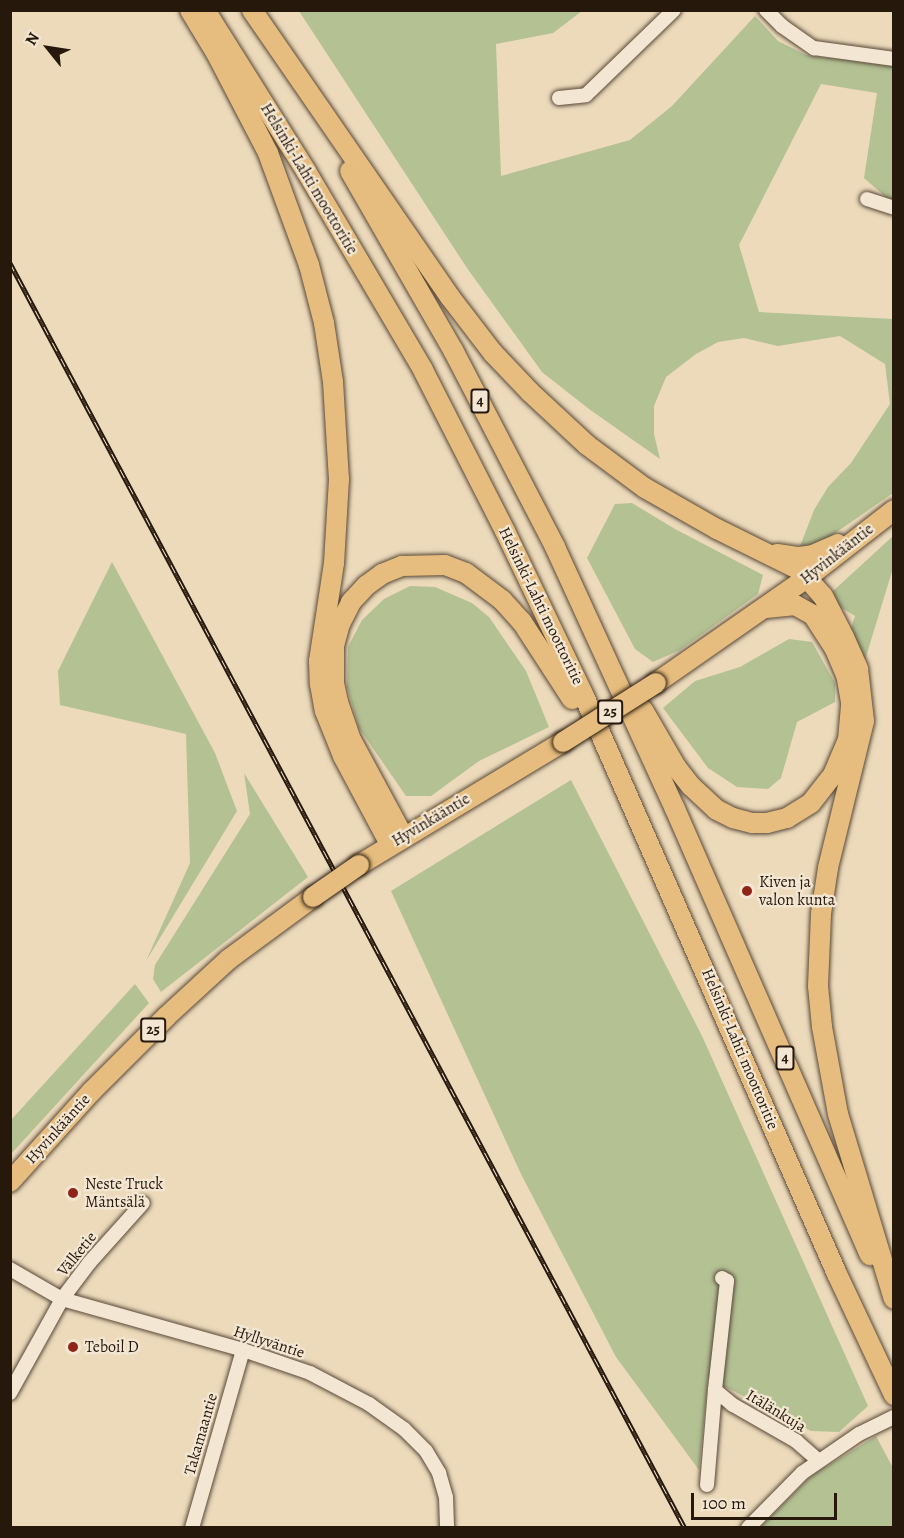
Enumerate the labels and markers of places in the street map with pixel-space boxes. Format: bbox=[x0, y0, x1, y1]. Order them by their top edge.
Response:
place label: Kiven ja valon kunta bbox=[759, 872, 835, 910]
marker: Kiven ja valon kunta bbox=[740, 884, 754, 898]
place label: Neste Truck Mäntsälä bbox=[85, 1174, 163, 1212]
marker: Neste Truck Mäntsälä bbox=[66, 1186, 80, 1200]
place label: Teboil D bbox=[85, 1337, 139, 1357]
marker: Teboil D bbox=[66, 1340, 80, 1354]

